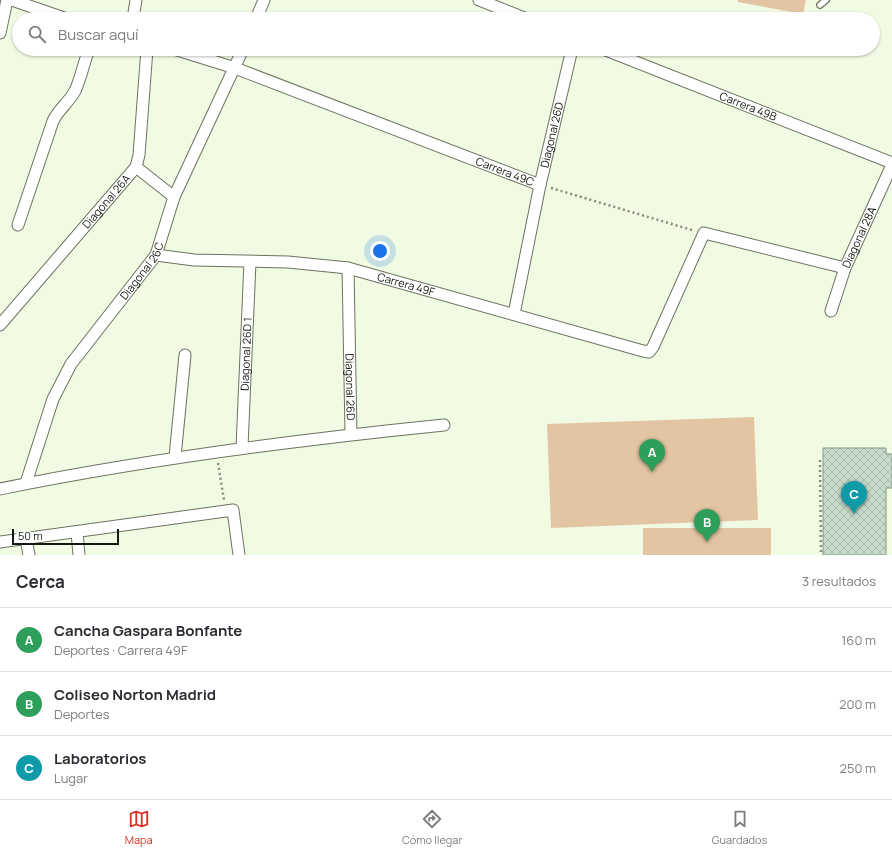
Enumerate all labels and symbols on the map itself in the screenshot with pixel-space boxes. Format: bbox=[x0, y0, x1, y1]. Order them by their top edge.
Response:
street label: Carrera 49B bbox=[718, 88, 779, 124]
street label: Diagonal 26D bbox=[536, 100, 566, 169]
street label: Carrera 49C bbox=[474, 153, 537, 189]
street label: Diagonal 26A bbox=[79, 171, 133, 231]
street label: Diagonal 28A bbox=[838, 204, 879, 270]
street label: Diagonal 26C bbox=[116, 240, 167, 302]
your location bbox=[370, 241, 390, 261]
street label: Carrera 49F bbox=[376, 269, 437, 299]
street label: Diagonal 26D 1 bbox=[236, 317, 255, 391]
street label: Diagonal 26D bbox=[343, 353, 359, 421]
pin: A bbox=[639, 439, 665, 472]
pin: C bbox=[841, 481, 867, 514]
pin: B bbox=[694, 509, 720, 542]
scale bar bbox=[12, 527, 119, 546]

